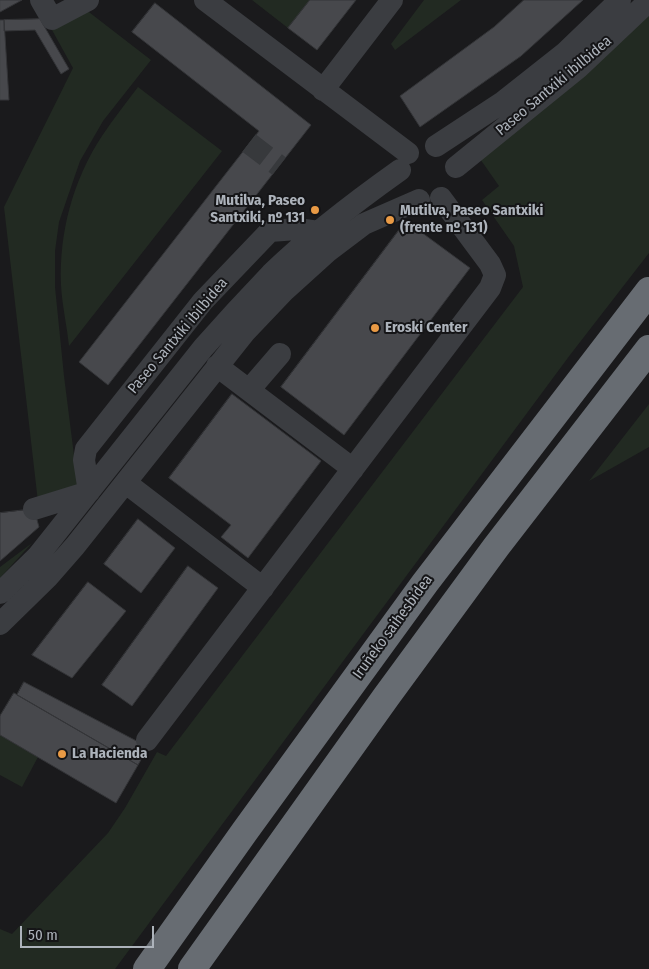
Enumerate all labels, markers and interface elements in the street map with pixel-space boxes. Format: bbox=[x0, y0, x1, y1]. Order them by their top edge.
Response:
street label: Paseo Santxiki ibilbidea bbox=[492, 32, 616, 140]
place label: Mutilva, Paseo Santxiki, nº 131 bbox=[210, 192, 305, 227]
place label: Mutilva, Paseo Santxiki (frente nº 131) bbox=[400, 202, 543, 237]
marker: Mutilva, Paseo Santxiki, nº 131 bbox=[309, 204, 321, 216]
marker: Mutilva, Paseo Santxiki (frente nº 131) bbox=[384, 214, 396, 226]
street label: Paseo Santxiki ibilbidea bbox=[124, 274, 232, 398]
place label: Eroski Center bbox=[385, 319, 467, 337]
marker: Eroski Center bbox=[369, 322, 381, 334]
street label: Iruñeko saihesbidea bbox=[349, 571, 437, 683]
place label: La Hacienda bbox=[72, 745, 147, 763]
marker: La Hacienda bbox=[56, 748, 68, 760]
scale bar bbox=[22, 916, 156, 948]
text: 50 m bbox=[28, 926, 58, 944]

